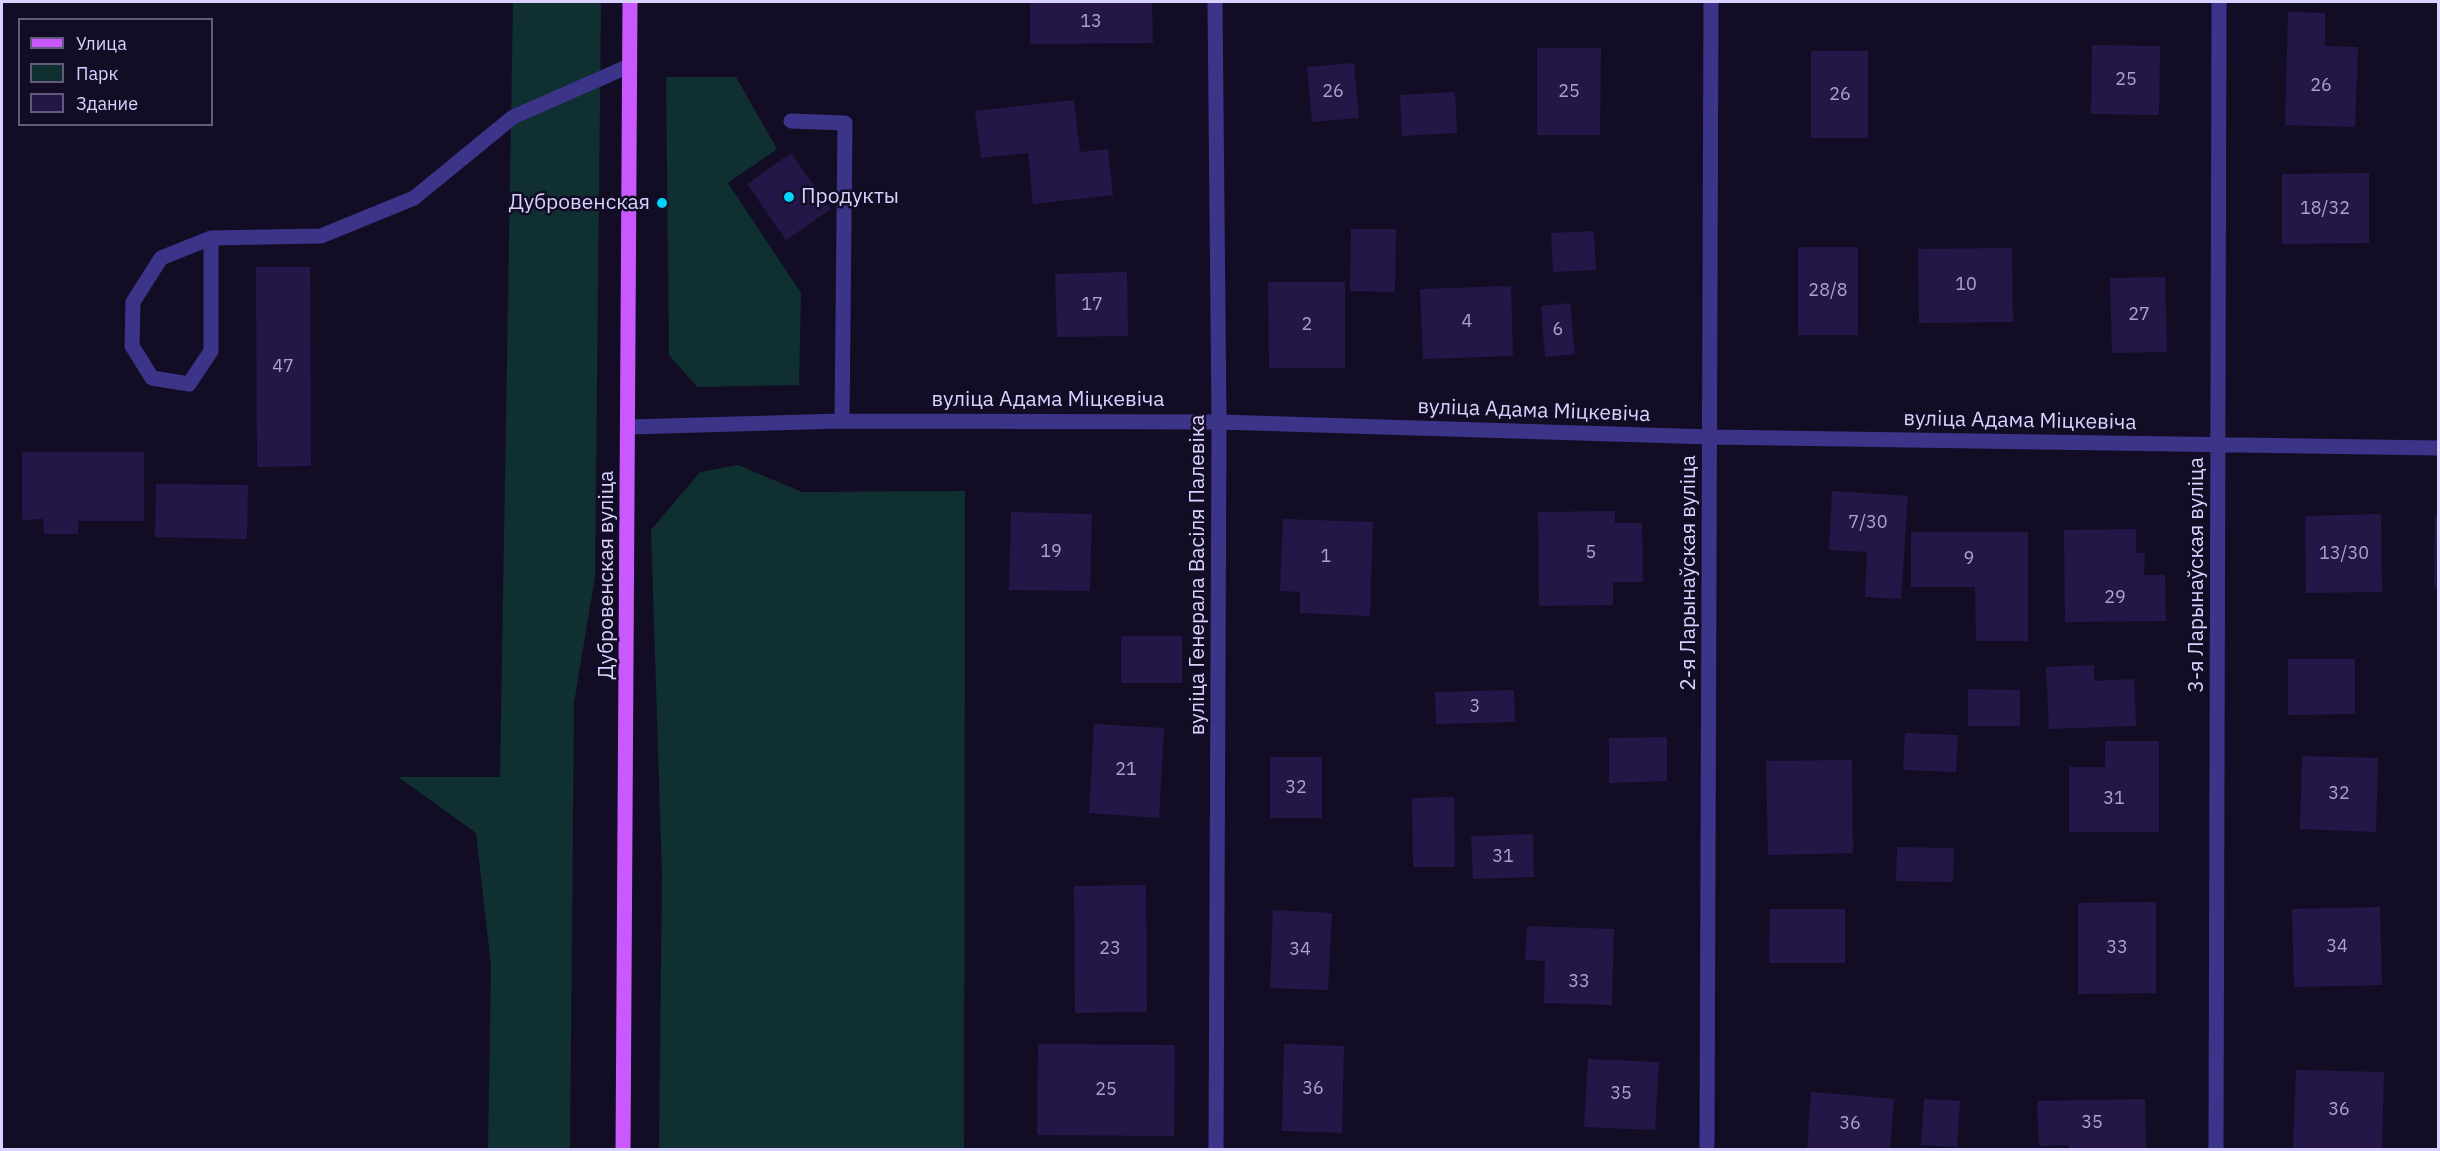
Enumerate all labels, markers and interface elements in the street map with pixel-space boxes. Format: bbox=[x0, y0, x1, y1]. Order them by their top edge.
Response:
house number: 13 bbox=[1080, 11, 1102, 33]
legend bbox=[18, 18, 213, 126]
text: Улица bbox=[76, 32, 127, 55]
text: Парк bbox=[76, 62, 118, 85]
house number: 25 bbox=[2115, 69, 2137, 91]
house number: 26 bbox=[2310, 75, 2332, 97]
house number: 26 bbox=[1322, 81, 1344, 103]
house number: 25 bbox=[1558, 81, 1580, 103]
house number: 26 bbox=[1829, 84, 1851, 106]
text: Здание bbox=[76, 92, 138, 115]
place label: Продукты bbox=[801, 184, 899, 210]
place label: Дубровенская bbox=[509, 190, 650, 216]
marker: Продукты bbox=[782, 190, 796, 204]
marker: Дубровенская bbox=[655, 196, 669, 210]
house number: 18/32 bbox=[2300, 198, 2350, 220]
house number: 10 bbox=[1955, 274, 1977, 296]
house number: 28/8 bbox=[1808, 280, 1848, 302]
house number: 17 bbox=[1081, 294, 1103, 316]
house number: 27 bbox=[2128, 304, 2150, 326]
house number: 4 bbox=[1462, 311, 1472, 333]
house number: 2 bbox=[1302, 314, 1312, 336]
house number: 6 bbox=[1553, 319, 1563, 341]
house number: 47 bbox=[272, 356, 294, 378]
street label: вуліца Адама Міцкевіча bbox=[931, 387, 1165, 413]
street label: вуліца Адама Міцкевіча bbox=[1417, 394, 1651, 428]
street label: вуліца Адама Міцкевіча bbox=[1903, 406, 2137, 436]
street label: вуліца Генерала Васіля Палевіка bbox=[1185, 415, 1211, 735]
street label: 2-я Ларынаўская вуліца bbox=[1676, 455, 1702, 691]
street label: 3-я Ларынаўская вуліца bbox=[2184, 457, 2210, 693]
street label: Дубровенская вуліца bbox=[594, 471, 620, 679]
house number: 7/30 bbox=[1848, 512, 1888, 534]
house number: 19 bbox=[1040, 541, 1062, 563]
house number: 5 bbox=[1586, 542, 1596, 564]
house number: 13/30 bbox=[2319, 543, 2369, 565]
house number: 1 bbox=[1321, 546, 1331, 568]
house number: 9 bbox=[1964, 548, 1974, 570]
house number: 29 bbox=[2104, 587, 2126, 609]
house number: 3 bbox=[1470, 696, 1480, 718]
house number: 21 bbox=[1115, 759, 1137, 781]
house number: 32 bbox=[1285, 777, 1307, 799]
house number: 32 bbox=[2328, 783, 2350, 805]
house number: 31 bbox=[2103, 788, 2125, 810]
house number: 31 bbox=[1492, 846, 1514, 868]
house number: 34 bbox=[2326, 936, 2348, 958]
house number: 33 bbox=[2106, 937, 2128, 959]
house number: 23 bbox=[1099, 938, 1121, 960]
house number: 34 bbox=[1289, 939, 1311, 961]
house number: 33 bbox=[1568, 971, 1590, 993]
house number: 36 bbox=[1302, 1078, 1324, 1100]
house number: 25 bbox=[1095, 1079, 1117, 1101]
house number: 35 bbox=[1610, 1083, 1632, 1105]
house number: 36 bbox=[2328, 1099, 2350, 1121]
house number: 35 bbox=[2081, 1112, 2103, 1134]
house number: 36 bbox=[1839, 1113, 1861, 1135]

